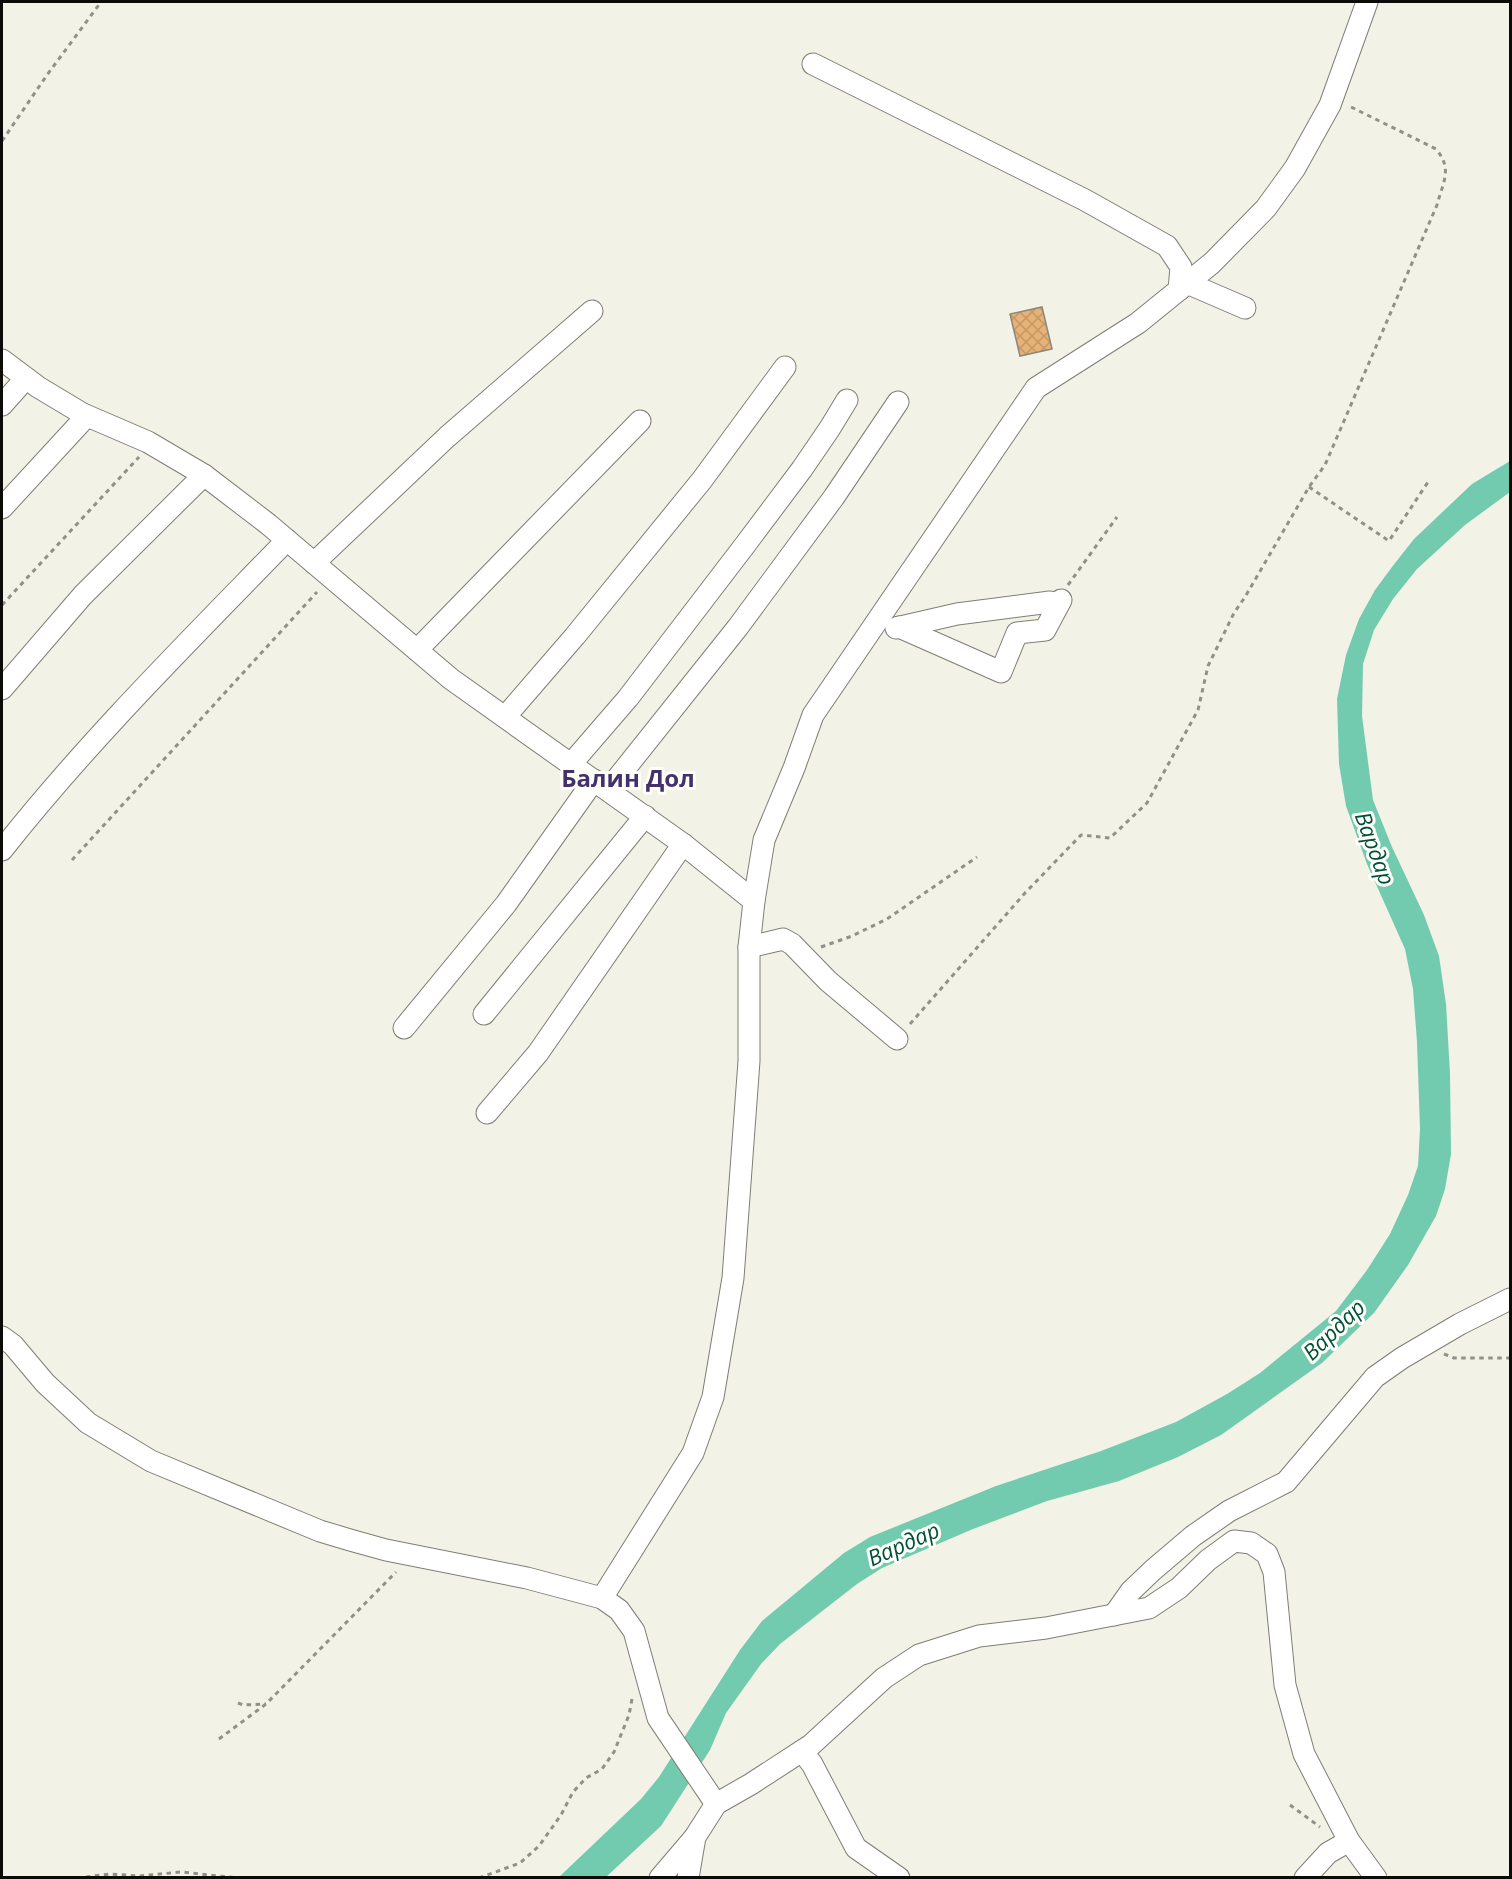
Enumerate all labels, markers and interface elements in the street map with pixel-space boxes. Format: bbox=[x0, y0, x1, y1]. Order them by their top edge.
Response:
district label: Балин Дол bbox=[561, 761, 695, 794]
water label: Вардар bbox=[1349, 807, 1403, 889]
water label: Вардар bbox=[1295, 1292, 1371, 1366]
water label: Вардар bbox=[862, 1514, 944, 1572]

